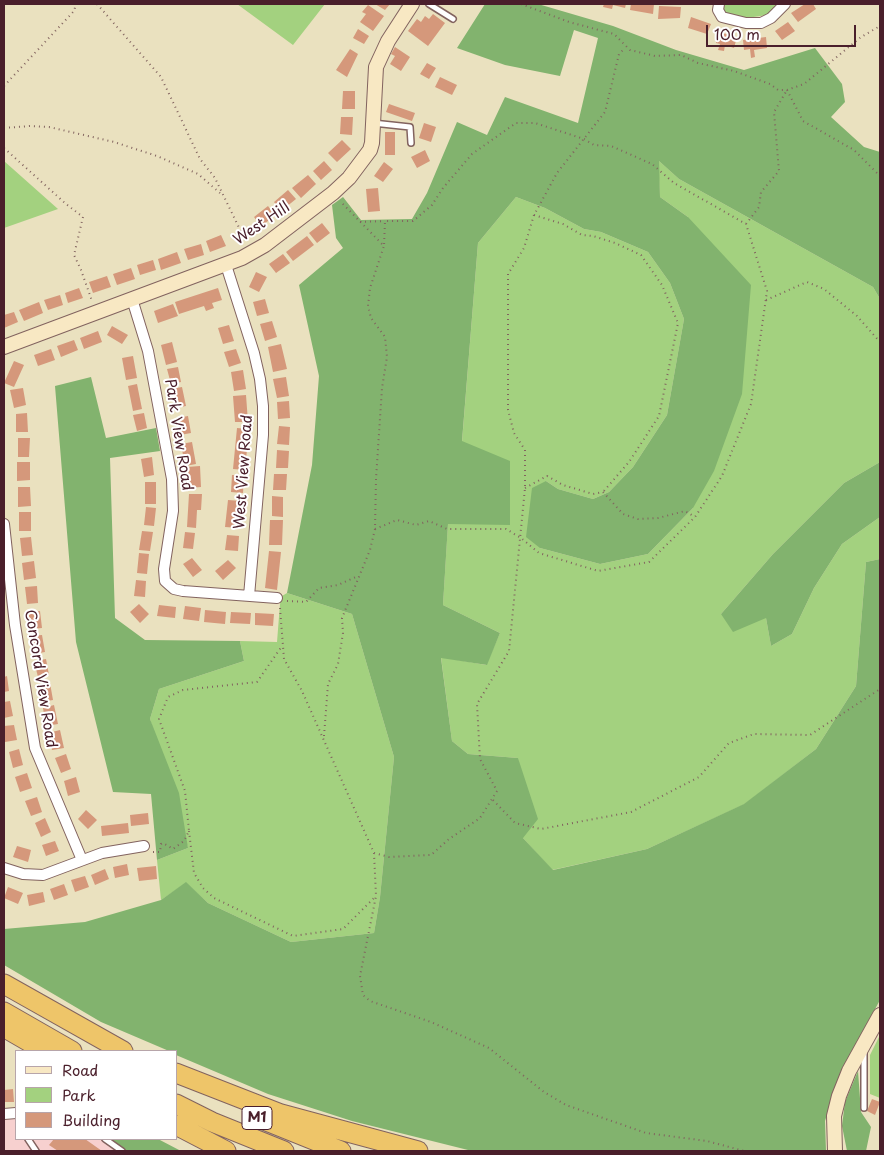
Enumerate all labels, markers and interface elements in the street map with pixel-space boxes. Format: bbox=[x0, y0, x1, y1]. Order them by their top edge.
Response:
scale bar bbox=[709, 15, 859, 47]
text: 100 m bbox=[714, 22, 760, 45]
street label: West Hill bbox=[230, 199, 294, 249]
street label: Park View Road bbox=[160, 378, 196, 492]
street label: West View Road bbox=[231, 414, 257, 530]
street label: Concord View Road bbox=[20, 608, 60, 750]
legend bbox=[15, 1050, 178, 1140]
text: Road bbox=[62, 1058, 98, 1081]
text: Park bbox=[62, 1083, 96, 1106]
road number: M1 bbox=[242, 1106, 272, 1130]
text: Building bbox=[62, 1108, 121, 1131]

